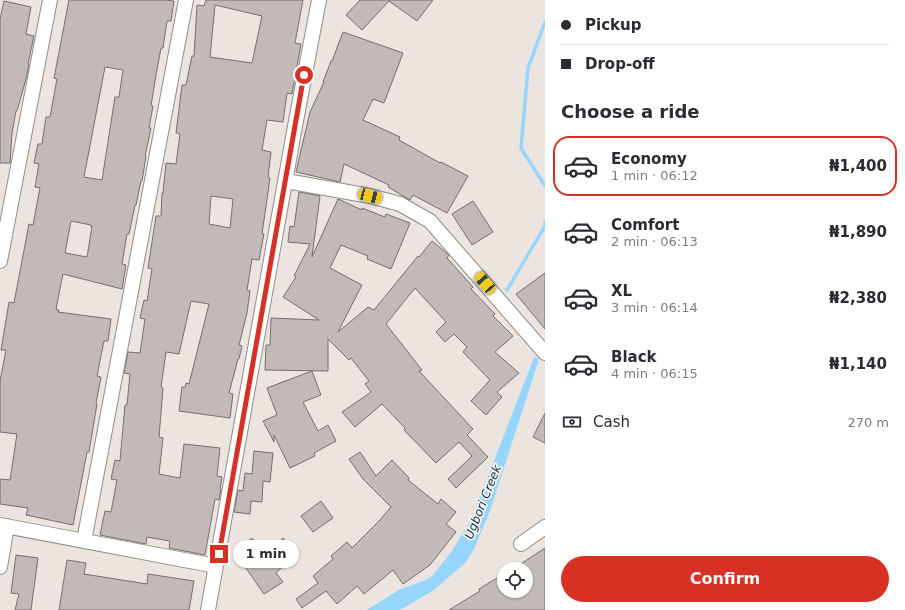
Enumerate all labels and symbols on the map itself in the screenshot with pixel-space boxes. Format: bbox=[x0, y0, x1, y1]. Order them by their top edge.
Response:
route start bbox=[295, 66, 313, 84]
car bbox=[357, 187, 383, 205]
car bbox=[473, 270, 497, 296]
water label: Ugbori Creek bbox=[462, 462, 505, 541]
callout: 1 min bbox=[233, 540, 299, 568]
route end bbox=[210, 545, 228, 563]

